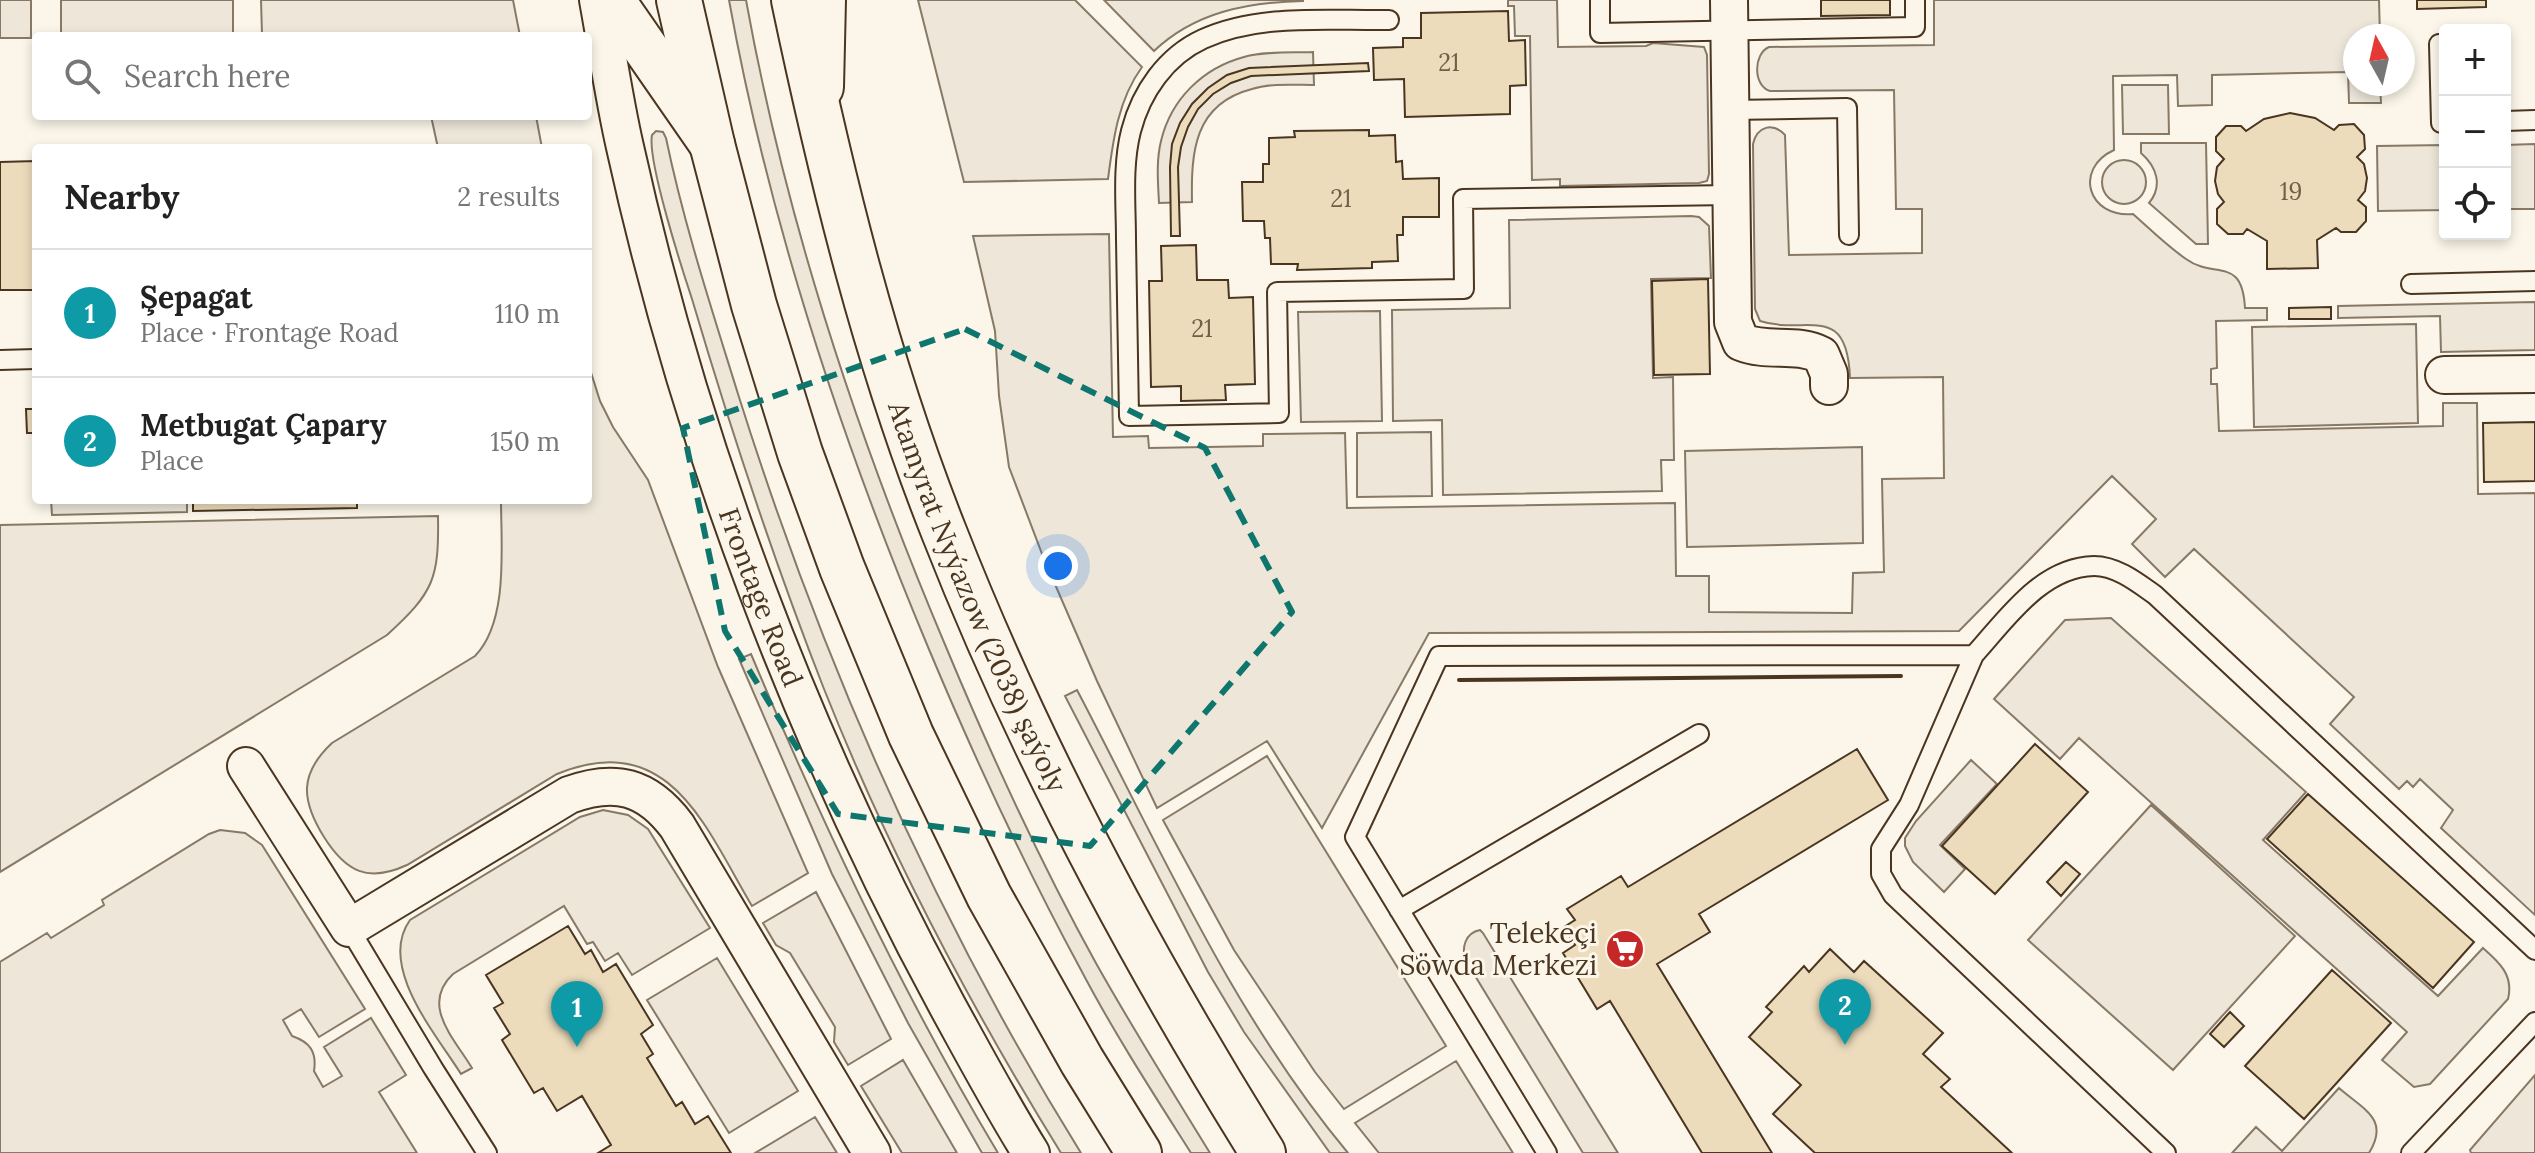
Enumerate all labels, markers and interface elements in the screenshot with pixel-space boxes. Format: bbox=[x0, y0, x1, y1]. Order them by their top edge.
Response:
north arrow bbox=[2343, 24, 2415, 96]
map controls bbox=[2439, 24, 2511, 240]
button: + bbox=[2439, 24, 2511, 96]
search box bbox=[32, 32, 592, 120]
house number: 21 bbox=[1438, 47, 1460, 78]
icon: search bbox=[60, 54, 104, 98]
text: Search here bbox=[124, 57, 291, 95]
button: − bbox=[2439, 96, 2511, 168]
button: locate bbox=[2439, 168, 2511, 240]
text: Nearby bbox=[64, 175, 180, 218]
house number: 19 bbox=[2280, 176, 2302, 207]
text: 2 results bbox=[457, 180, 560, 213]
house number: 21 bbox=[1330, 183, 1352, 214]
text: Şepagat bbox=[140, 278, 252, 316]
text: 1 bbox=[85, 297, 95, 330]
text: 110 m bbox=[495, 297, 560, 330]
house number: 21 bbox=[1191, 313, 1213, 344]
text: Place · Frontage Road bbox=[140, 316, 399, 349]
street label: Atamyrat Nyýazow (2038) şaýoly bbox=[880, 396, 1075, 799]
text: Metbugat Çapary bbox=[140, 406, 387, 444]
text: 2 bbox=[83, 425, 97, 458]
text: 150 m bbox=[490, 425, 560, 458]
text: Place bbox=[140, 444, 204, 477]
street label: Frontage Road bbox=[711, 503, 811, 692]
your location bbox=[1038, 546, 1078, 586]
place label: Telekeçi Söwda Merkezi bbox=[1399, 915, 1597, 983]
supermarket icon: Telekeçi Söwda Merkezi bbox=[1604, 928, 1646, 970]
pin: 2 bbox=[1819, 979, 1871, 1045]
pin: 1 bbox=[551, 981, 603, 1047]

